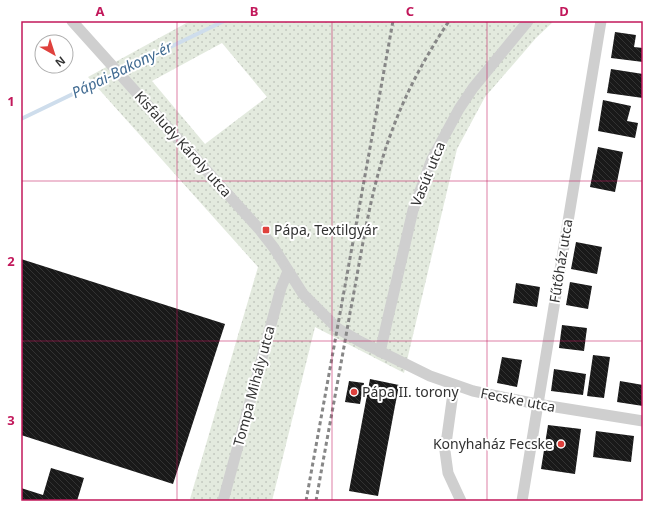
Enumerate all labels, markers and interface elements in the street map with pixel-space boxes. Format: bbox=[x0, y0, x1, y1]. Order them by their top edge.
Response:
text: A bbox=[96, 2, 105, 20]
text: B bbox=[250, 2, 258, 20]
text: C bbox=[406, 2, 414, 20]
text: D bbox=[559, 2, 569, 20]
north arrow bbox=[34, 34, 74, 74]
water label: Pápai-Bakony-ér bbox=[68, 36, 176, 102]
text: N bbox=[52, 54, 69, 71]
street label: Kisfaludy Károly utca bbox=[131, 87, 236, 201]
text: 1 bbox=[7, 92, 15, 110]
street label: Vasút utca bbox=[406, 139, 449, 209]
street label: Fűtőház utca bbox=[545, 218, 576, 304]
place label: Pápa, Textilgyár bbox=[274, 220, 378, 239]
marker: Pápa, Textilgyár bbox=[261, 225, 271, 235]
text: 2 bbox=[7, 252, 15, 270]
street label: Tompa Mihály utca bbox=[228, 324, 279, 448]
place label: Pápa II. torony bbox=[362, 382, 459, 401]
street label: Fecske utca bbox=[479, 383, 557, 416]
marker: Pápa II. torony bbox=[349, 387, 359, 397]
text: 3 bbox=[7, 411, 15, 429]
place label: Konyhaház Fecske bbox=[433, 434, 553, 453]
marker: Konyhaház Fecske bbox=[556, 439, 566, 449]

